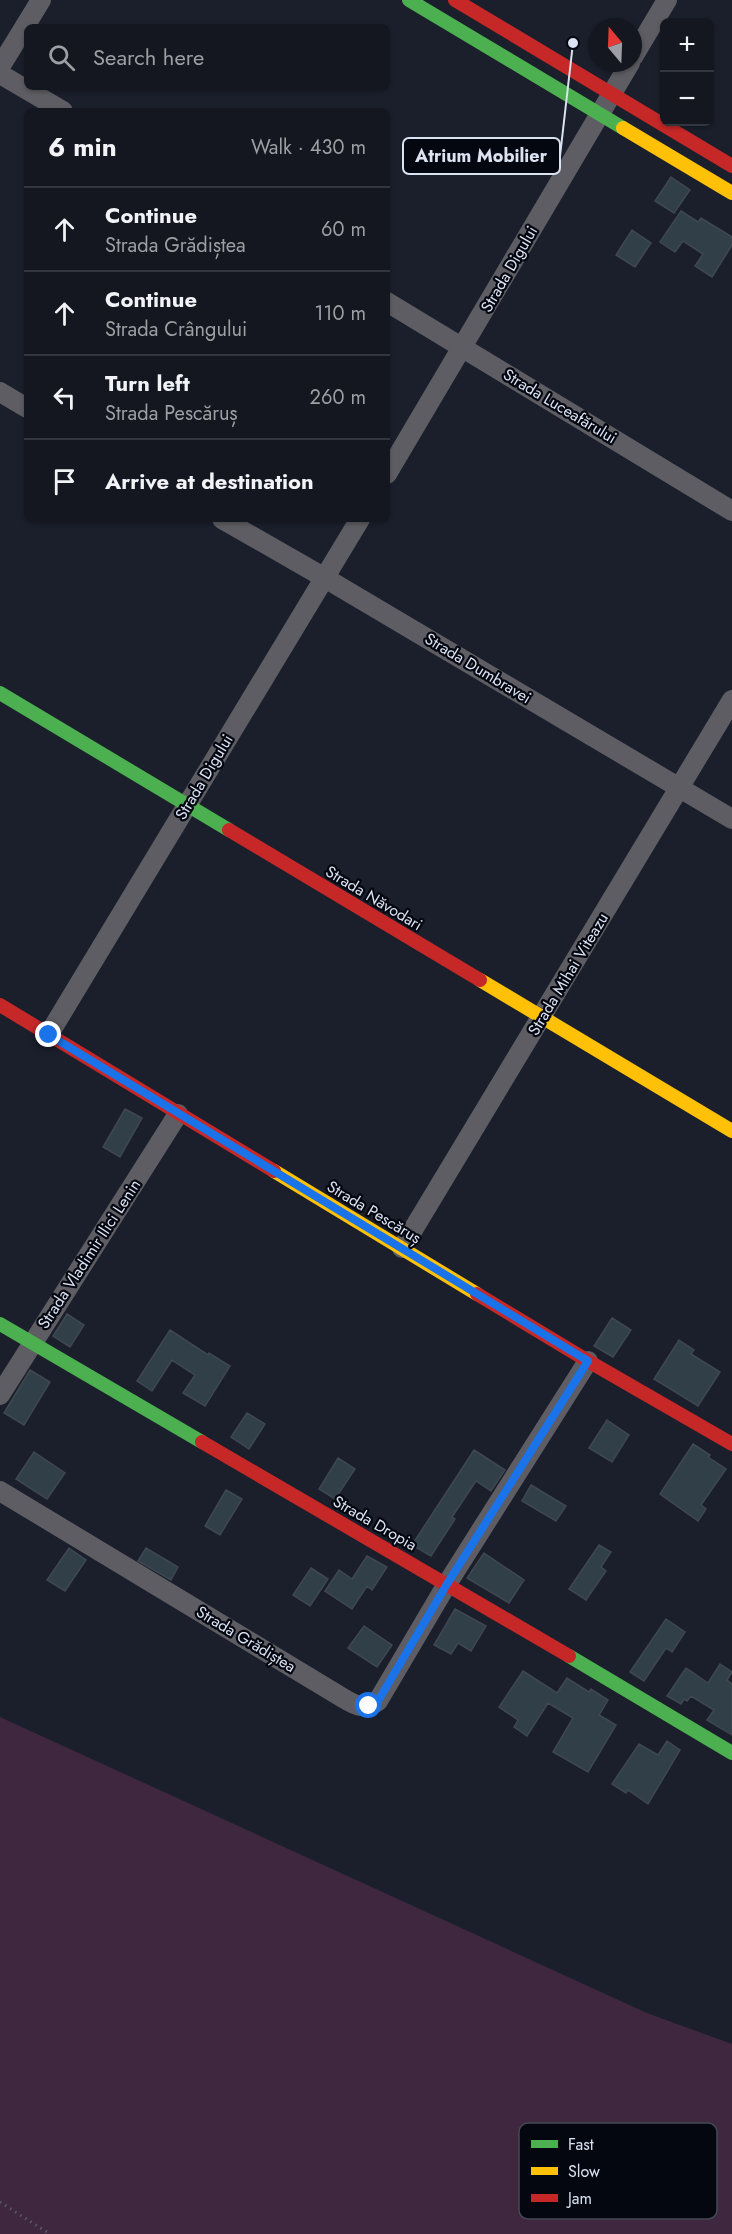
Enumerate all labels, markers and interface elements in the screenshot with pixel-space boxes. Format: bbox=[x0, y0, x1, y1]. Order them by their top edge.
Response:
north arrow bbox=[588, 18, 642, 72]
map controls bbox=[660, 18, 714, 126]
button: + bbox=[660, 18, 714, 72]
search box bbox=[24, 24, 390, 90]
icon: search bbox=[45, 41, 78, 74]
text: Search here bbox=[93, 41, 204, 73]
button: − bbox=[660, 72, 714, 126]
text: 6 min bbox=[48, 128, 117, 166]
text: Walk · 430 m bbox=[251, 133, 366, 162]
callout: Atrium Mobilier bbox=[403, 138, 560, 174]
text: Atrium Mobilier bbox=[414, 143, 548, 169]
text: Continue bbox=[105, 199, 197, 231]
icon: ahead bbox=[48, 213, 81, 246]
text: 60 m bbox=[321, 215, 366, 244]
street label: Strada Digului bbox=[475, 222, 543, 316]
text: Strada Grădiștea bbox=[105, 231, 246, 260]
text: Continue bbox=[105, 283, 197, 315]
icon: ahead bbox=[48, 297, 81, 330]
text: 110 m bbox=[314, 299, 366, 328]
text: Strada Crângului bbox=[105, 315, 247, 344]
street label: Strada Luceafărului bbox=[499, 363, 621, 449]
text: Turn left bbox=[105, 367, 190, 399]
icon: left bbox=[48, 381, 81, 414]
text: 260 m bbox=[310, 383, 366, 412]
text: Strada Pescăruș bbox=[105, 399, 238, 428]
icon: arrive bbox=[48, 465, 81, 498]
text: Arrive at destination bbox=[105, 465, 314, 497]
street label: Strada Dumbravei bbox=[420, 627, 536, 709]
street label: Strada Digului bbox=[169, 730, 239, 824]
street label: Strada Năvodari bbox=[321, 860, 427, 936]
street label: Strada Mihai Viteazu bbox=[522, 908, 614, 1040]
route end bbox=[35, 1021, 61, 1047]
street label: Strada Vladimir Ilici Lenin bbox=[32, 1175, 146, 1333]
street label: Strada Pescăruș bbox=[323, 1175, 425, 1249]
street label: Strada Dropia bbox=[329, 1490, 421, 1556]
street label: Strada Grădiștea bbox=[192, 1600, 300, 1678]
route start bbox=[355, 1692, 381, 1718]
legend bbox=[519, 2123, 717, 2219]
text: Fast bbox=[568, 2133, 594, 2156]
text: Slow bbox=[568, 2160, 600, 2183]
text: Jam bbox=[566, 2187, 592, 2210]

